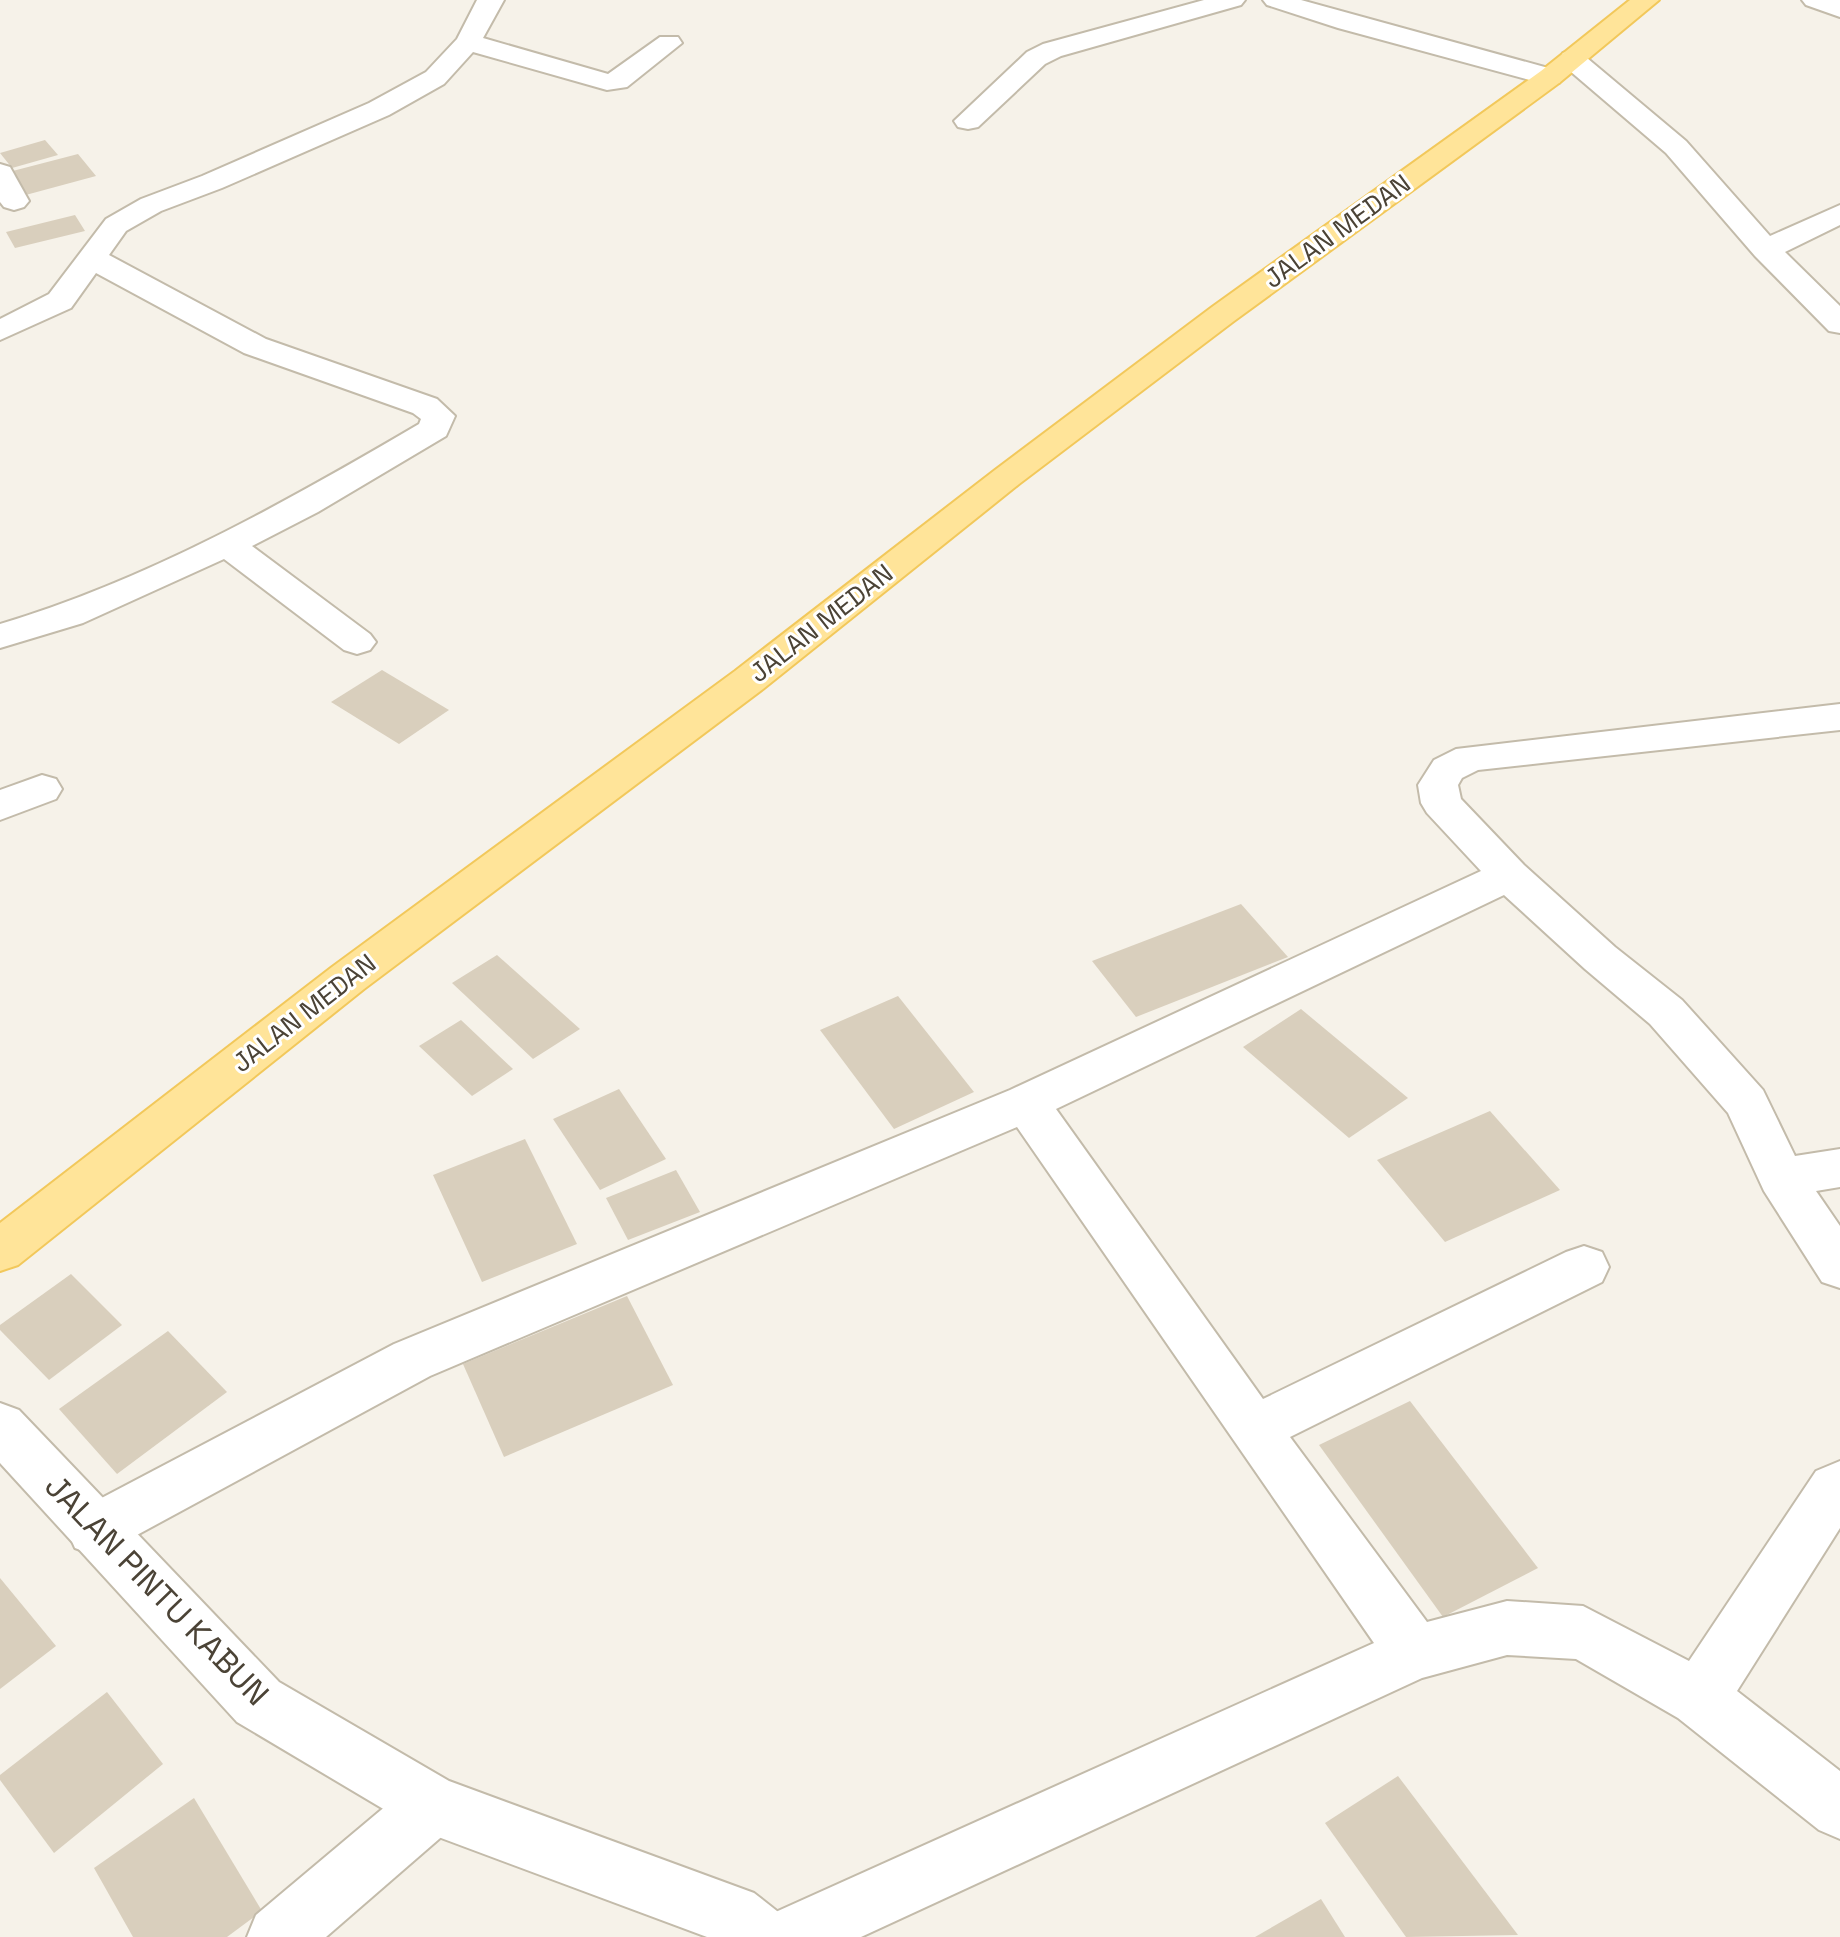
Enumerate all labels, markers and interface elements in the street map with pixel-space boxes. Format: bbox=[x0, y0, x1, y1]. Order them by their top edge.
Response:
street label: JALAN MEDAN bbox=[1257, 166, 1417, 296]
street label: JALAN MEDAN bbox=[742, 556, 900, 690]
street label: JALAN MEDAN bbox=[225, 946, 383, 1080]
street label: JALAN PINTU KABUN bbox=[37, 1466, 277, 1714]

